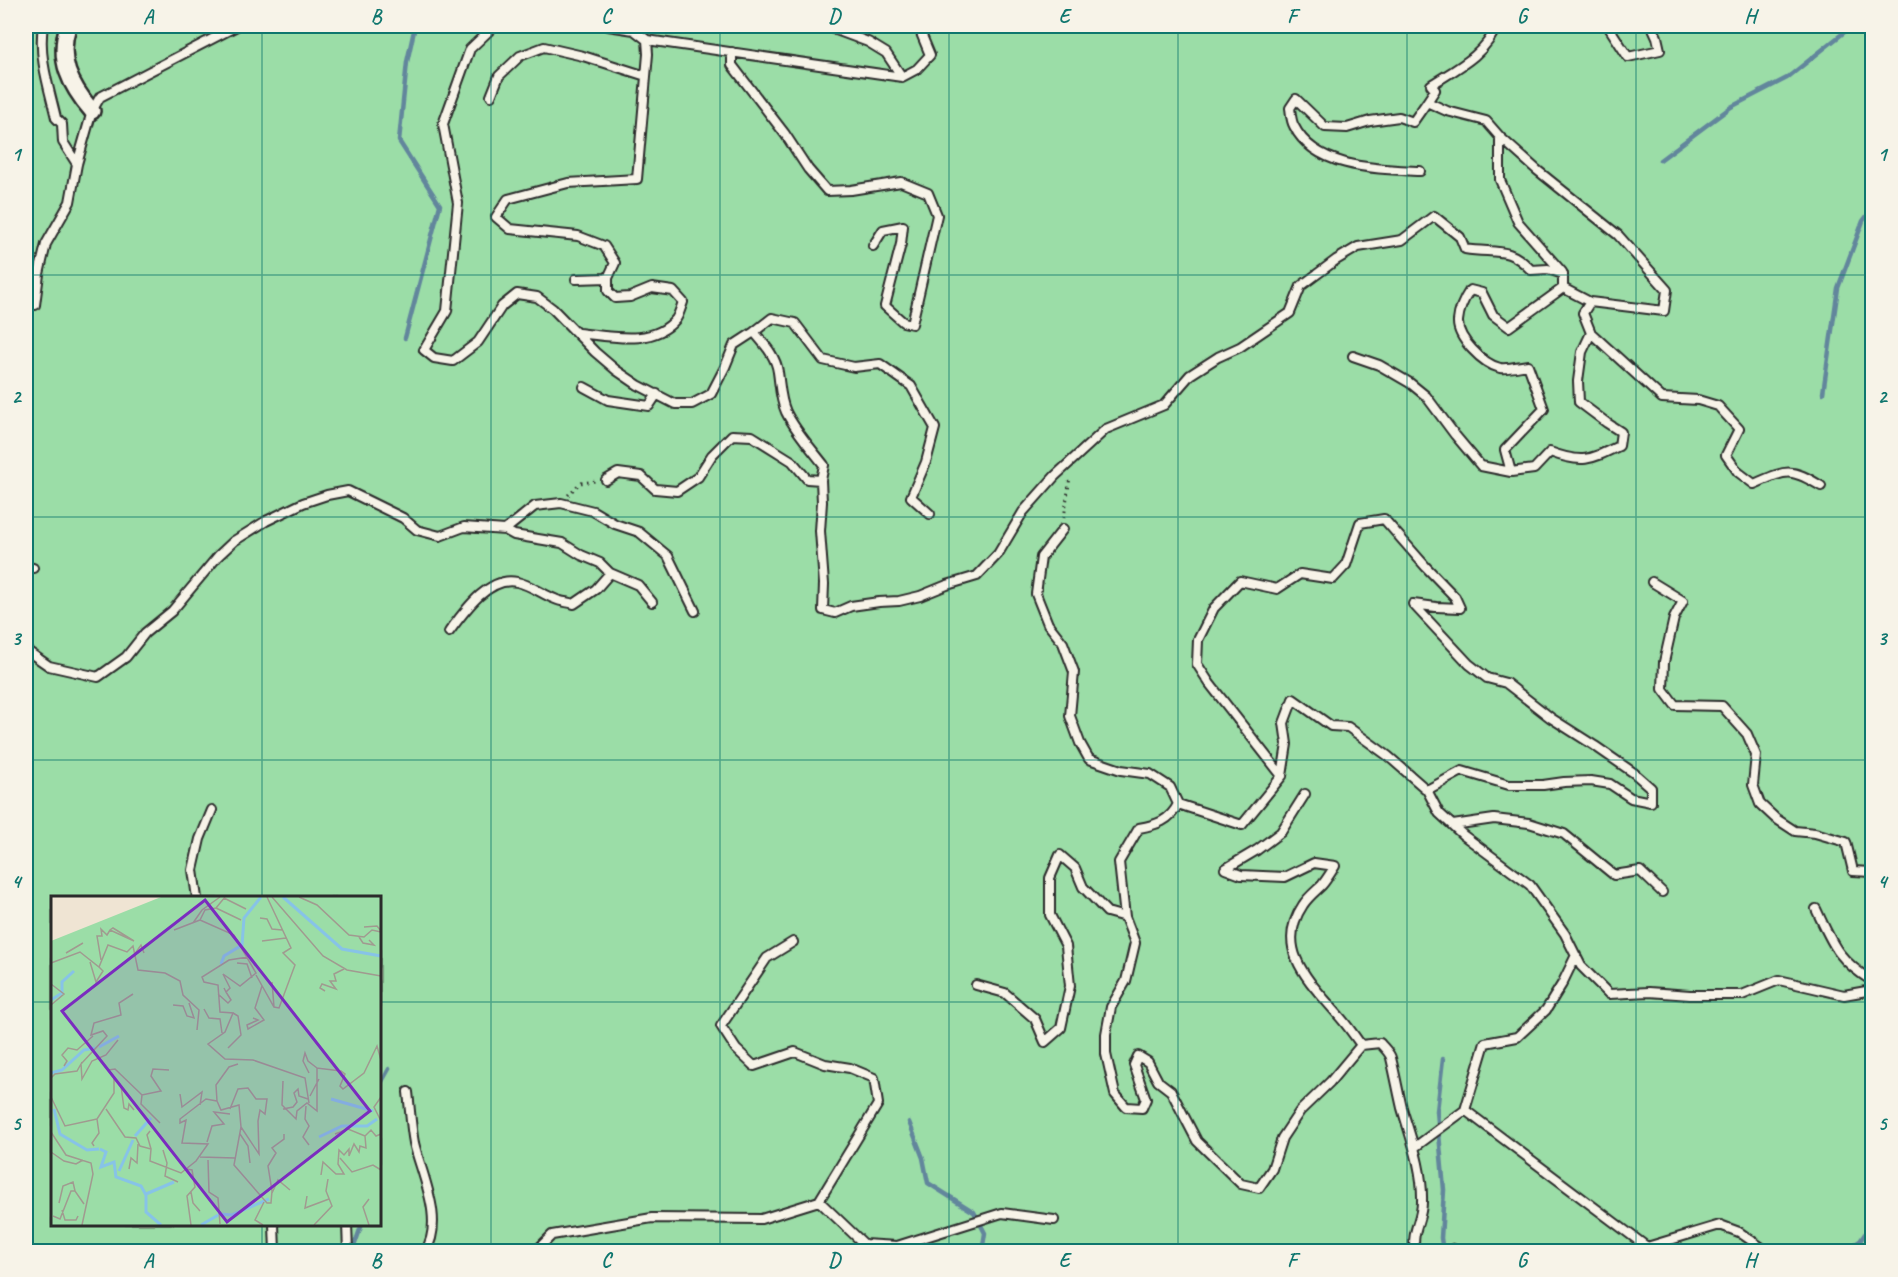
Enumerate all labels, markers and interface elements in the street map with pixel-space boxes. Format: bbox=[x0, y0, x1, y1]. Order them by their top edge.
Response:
text: A bbox=[143, 4, 155, 29]
text: B bbox=[371, 4, 383, 29]
text: C bbox=[601, 4, 613, 29]
text: D bbox=[828, 4, 842, 29]
text: E bbox=[1059, 4, 1073, 29]
text: F bbox=[1287, 4, 1301, 29]
text: G bbox=[1517, 4, 1530, 29]
text: H bbox=[1744, 4, 1759, 29]
text: 1 bbox=[12, 142, 23, 167]
text: 1 bbox=[1878, 142, 1889, 167]
text: 2 bbox=[12, 384, 23, 409]
text: 2 bbox=[1878, 384, 1889, 409]
text: 3 bbox=[12, 626, 23, 651]
text: 3 bbox=[1878, 626, 1889, 651]
text: 4 bbox=[12, 869, 24, 894]
text: 4 bbox=[1878, 869, 1890, 894]
inset map bbox=[51, 896, 381, 1226]
text: 5 bbox=[12, 1111, 23, 1136]
text: 5 bbox=[1878, 1111, 1889, 1136]
text: A bbox=[143, 1248, 155, 1273]
text: B bbox=[371, 1248, 383, 1273]
text: C bbox=[601, 1248, 613, 1273]
text: D bbox=[828, 1248, 842, 1273]
text: E bbox=[1059, 1248, 1073, 1273]
text: F bbox=[1287, 1248, 1301, 1273]
text: G bbox=[1517, 1248, 1530, 1273]
text: H bbox=[1744, 1248, 1759, 1273]

